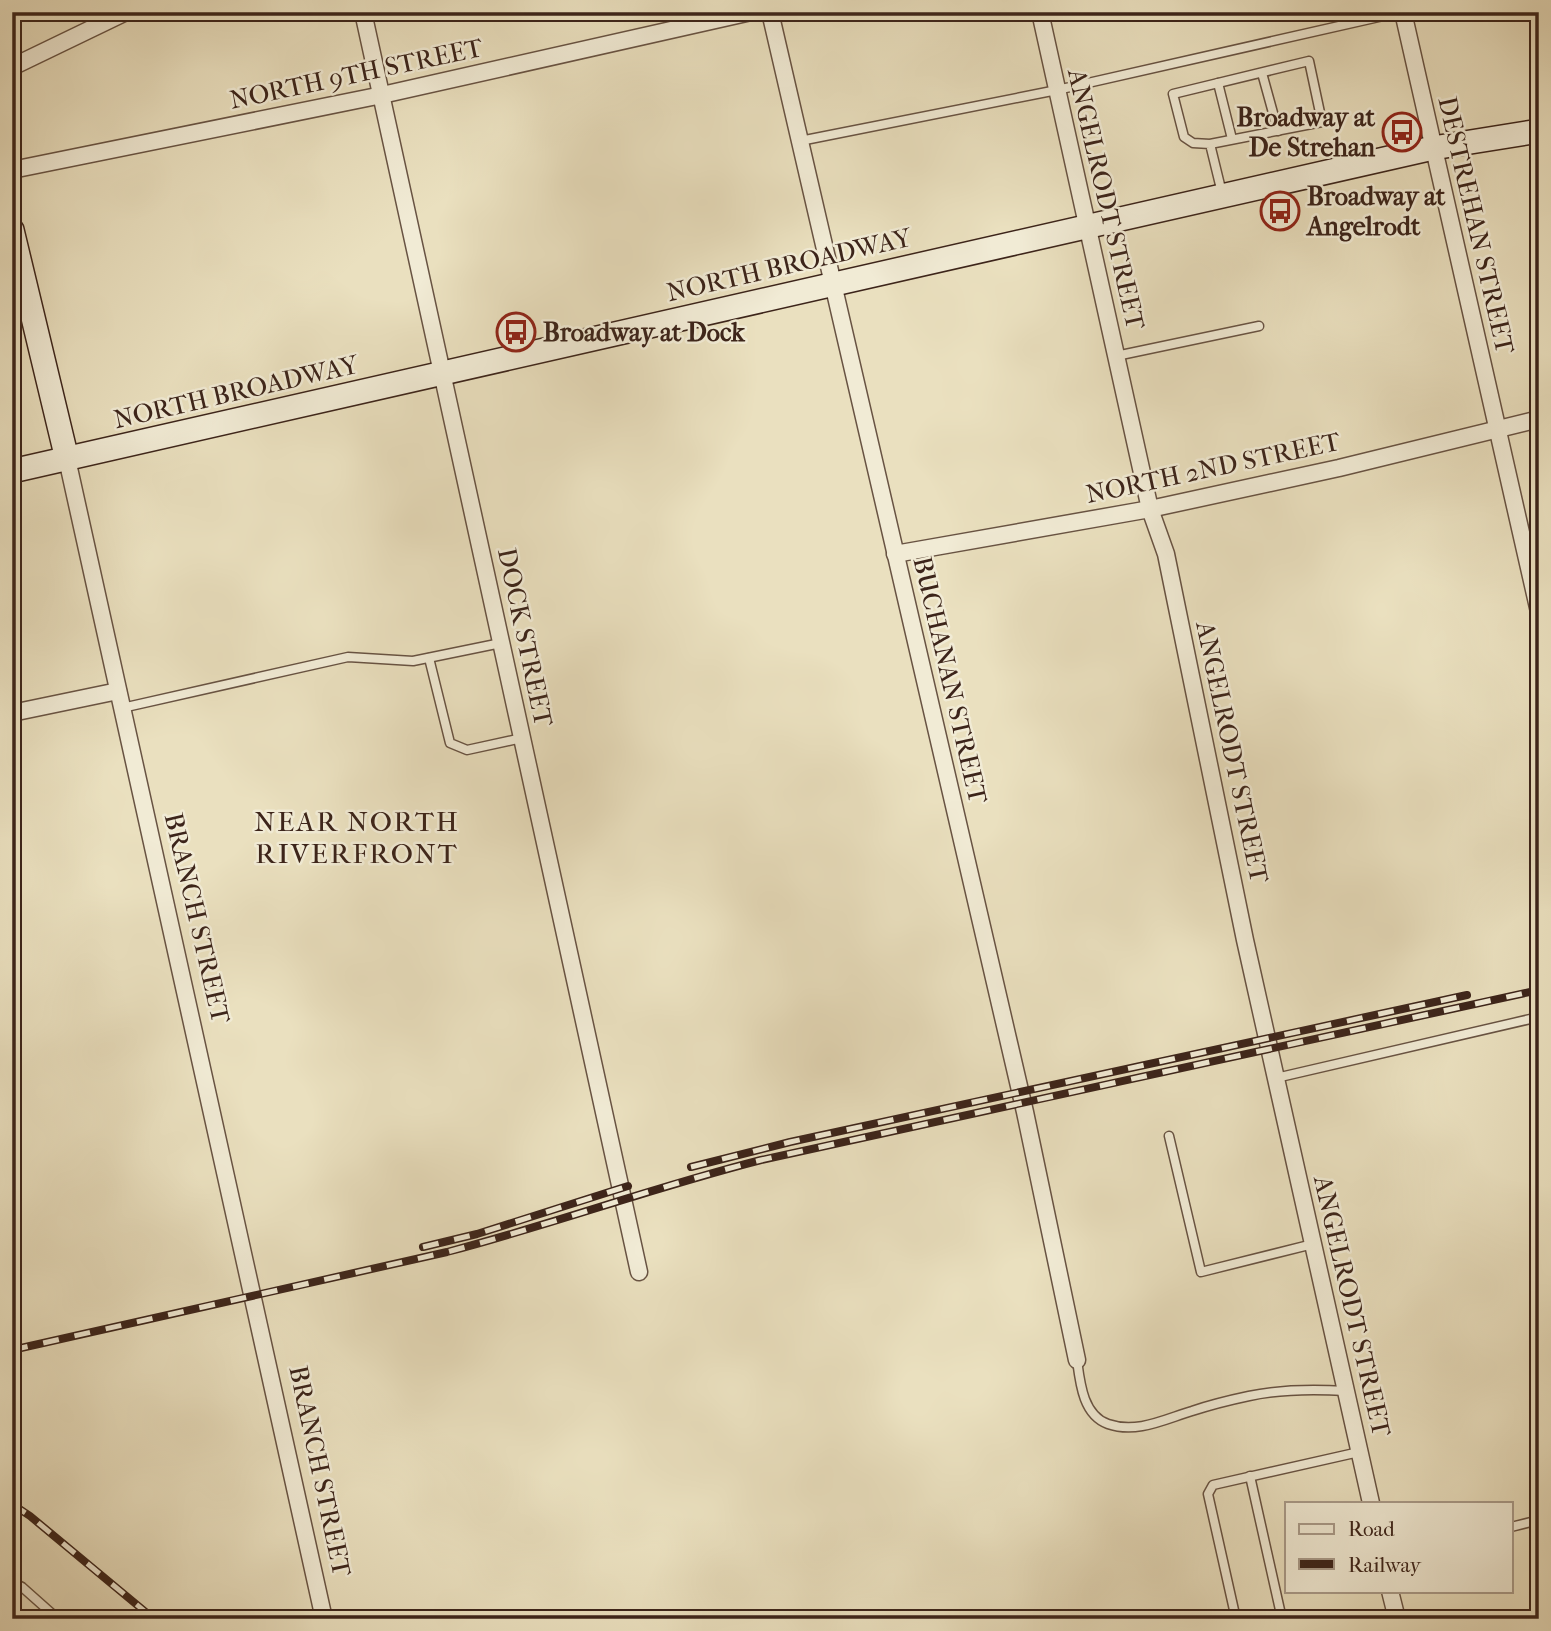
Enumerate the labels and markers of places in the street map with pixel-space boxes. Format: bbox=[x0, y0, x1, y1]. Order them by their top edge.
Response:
place label: Broadway at De Strehan bbox=[1237, 102, 1376, 163]
bus stop icon: Broadway at De Strehan bbox=[1381, 111, 1423, 153]
place label: Broadway at Angelrodt bbox=[1305, 181, 1446, 242]
bus stop icon: Broadway at Angelrodt bbox=[1259, 190, 1301, 232]
bus stop icon: Broadway at Dock bbox=[495, 311, 537, 353]
place label: Broadway at Dock bbox=[543, 317, 746, 348]

